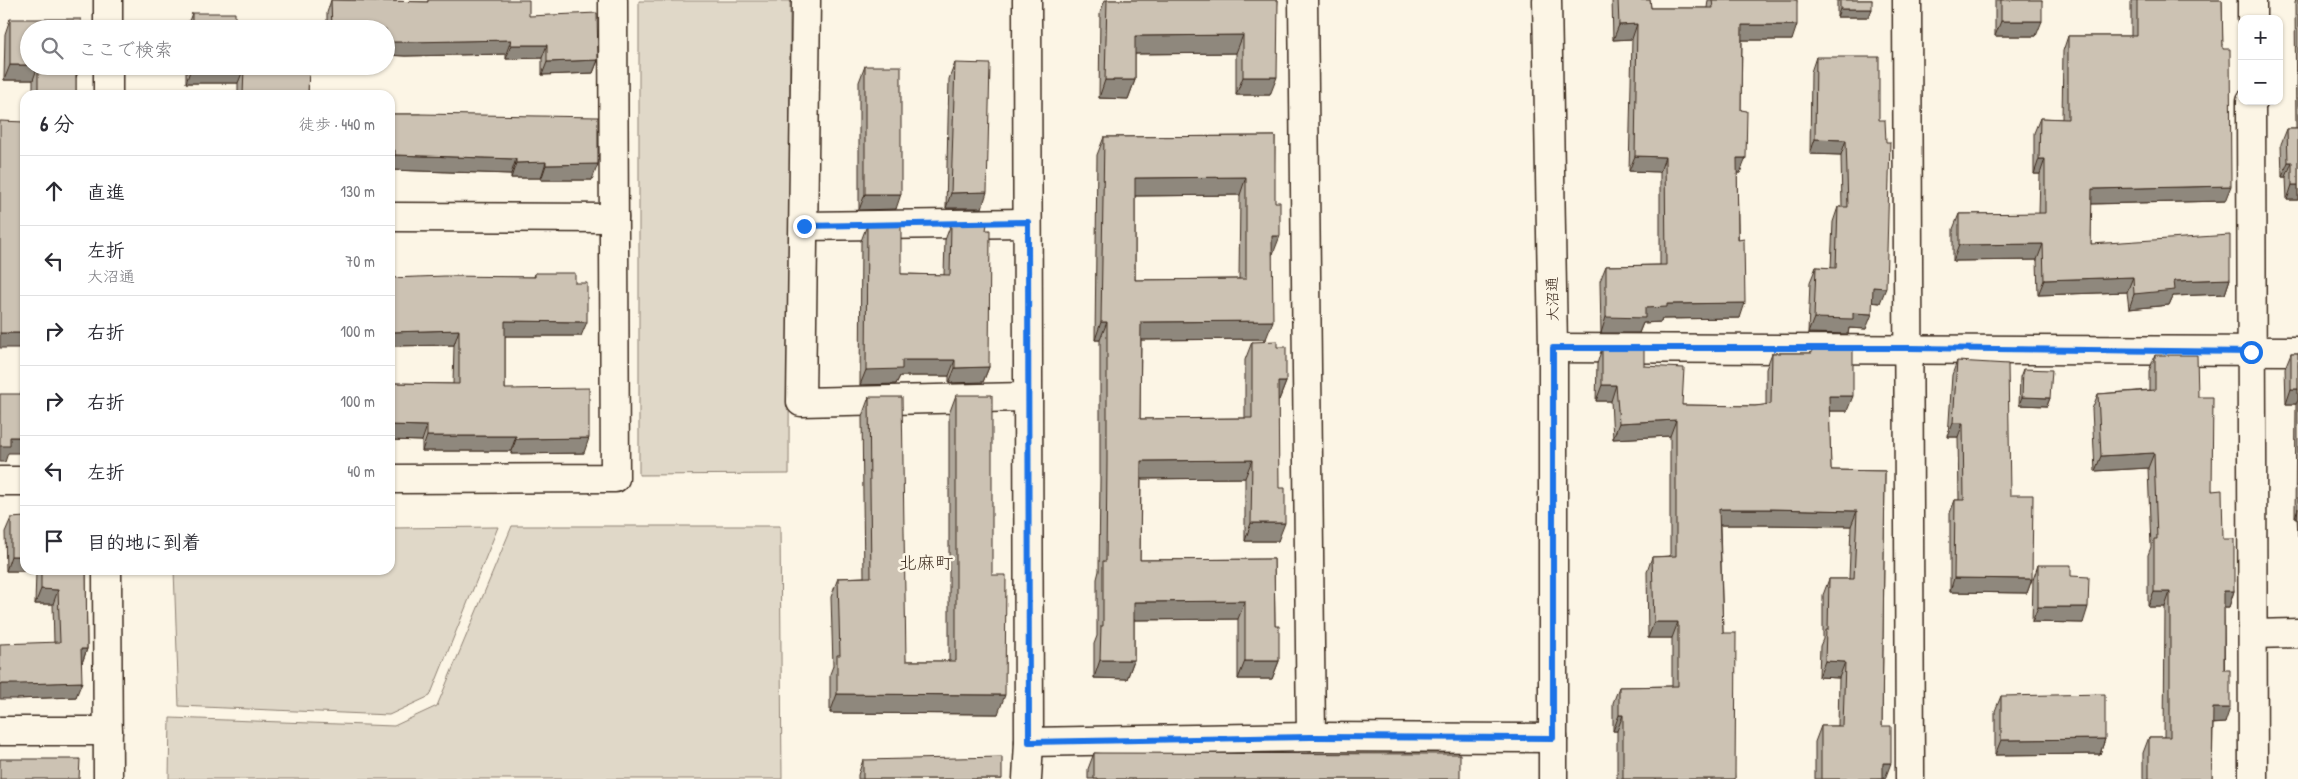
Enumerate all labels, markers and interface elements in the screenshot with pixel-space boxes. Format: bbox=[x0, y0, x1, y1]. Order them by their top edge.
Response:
map controls bbox=[2238, 15, 2283, 105]
button: + bbox=[2238, 15, 2283, 60]
search box bbox=[20, 20, 395, 75]
icon: search bbox=[38, 34, 66, 62]
text: ここで検索 bbox=[78, 36, 173, 62]
button: − bbox=[2238, 60, 2283, 105]
text: 6 分 bbox=[40, 109, 74, 138]
text: 徒歩 · 440 m bbox=[299, 113, 375, 135]
icon: ahead bbox=[40, 177, 68, 205]
text: 直進 bbox=[87, 179, 125, 205]
text: 130 m bbox=[340, 180, 375, 202]
route end bbox=[793, 215, 816, 238]
text: 左折 bbox=[87, 237, 125, 263]
icon: left bbox=[40, 247, 68, 275]
text: 70 m bbox=[345, 250, 375, 272]
text: 大沼通 bbox=[87, 265, 135, 287]
street label: 大沼通 bbox=[1541, 276, 1563, 322]
icon: right bbox=[40, 317, 68, 345]
text: 右折 bbox=[87, 319, 125, 345]
text: 100 m bbox=[340, 320, 375, 342]
route start bbox=[2240, 341, 2263, 364]
icon: right bbox=[40, 387, 68, 415]
text: 右折 bbox=[87, 389, 125, 415]
text: 100 m bbox=[340, 390, 375, 412]
icon: left bbox=[40, 457, 68, 485]
text: 左折 bbox=[87, 459, 125, 485]
text: 40 m bbox=[347, 460, 375, 482]
icon: arrive bbox=[40, 527, 68, 555]
text: 目的地に到着 bbox=[87, 529, 201, 555]
district label: 北麻町 bbox=[899, 550, 953, 575]

